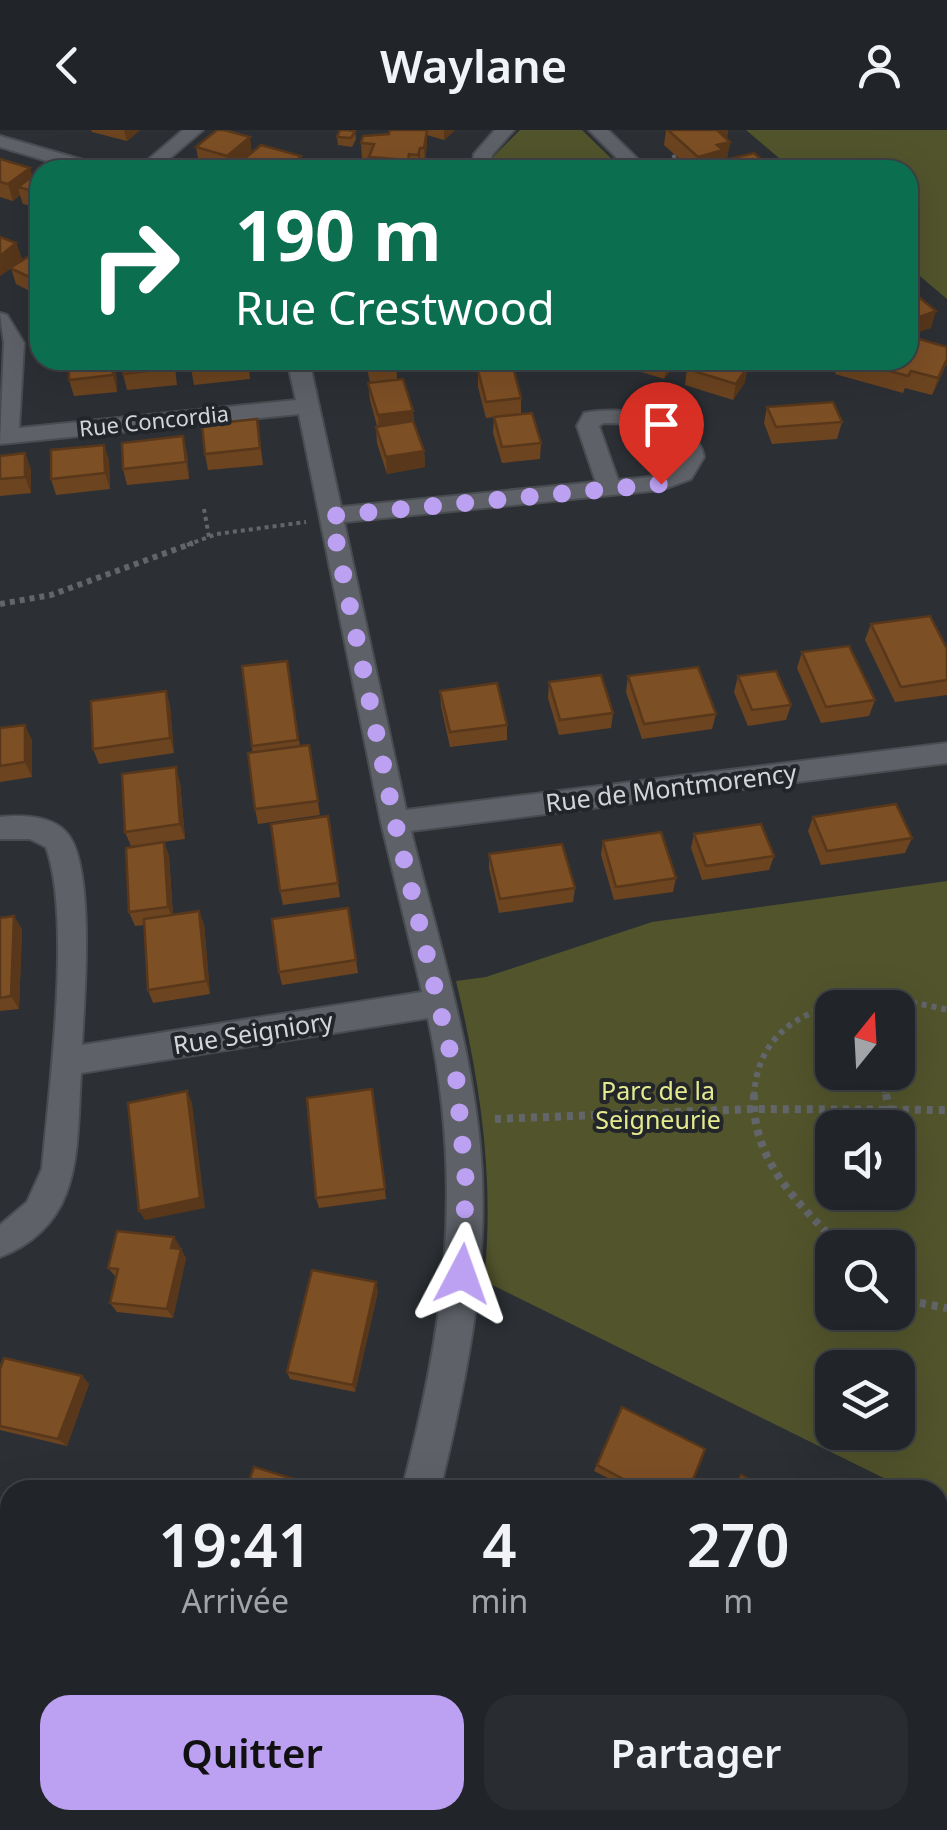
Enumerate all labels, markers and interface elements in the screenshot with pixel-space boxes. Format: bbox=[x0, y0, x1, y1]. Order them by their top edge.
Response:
text: Waylane bbox=[380, 35, 567, 96]
icon: back bbox=[40, 38, 95, 93]
icon: person bbox=[852, 38, 907, 93]
text: 190 m bbox=[235, 186, 442, 282]
icon: right bbox=[70, 200, 200, 330]
text: Rue Crestwood bbox=[235, 277, 555, 338]
pin bbox=[619, 382, 704, 485]
street label: Rue Concordia bbox=[78, 397, 230, 443]
icon: arrive bbox=[634, 397, 689, 452]
street label: Rue de Montmorency bbox=[544, 755, 798, 819]
north arrow bbox=[815, 990, 915, 1090]
map controls bbox=[815, 990, 915, 1450]
street label: Rue Seigniory bbox=[170, 1003, 335, 1061]
park label: Parc de la Seigneurie bbox=[595, 1073, 721, 1136]
button: sound bbox=[815, 1110, 915, 1210]
position arrow bbox=[410, 1222, 514, 1326]
button: search bbox=[815, 1230, 915, 1330]
button: layers bbox=[815, 1350, 915, 1450]
text: 19:41 bbox=[158, 1503, 312, 1585]
text: 4 bbox=[482, 1503, 517, 1585]
text: 270 bbox=[687, 1503, 790, 1585]
text: Arrivée bbox=[181, 1579, 289, 1622]
text: min bbox=[470, 1579, 528, 1622]
text: m bbox=[723, 1579, 753, 1622]
button: Quitter bbox=[40, 1695, 464, 1810]
button: Partager bbox=[484, 1695, 908, 1810]

